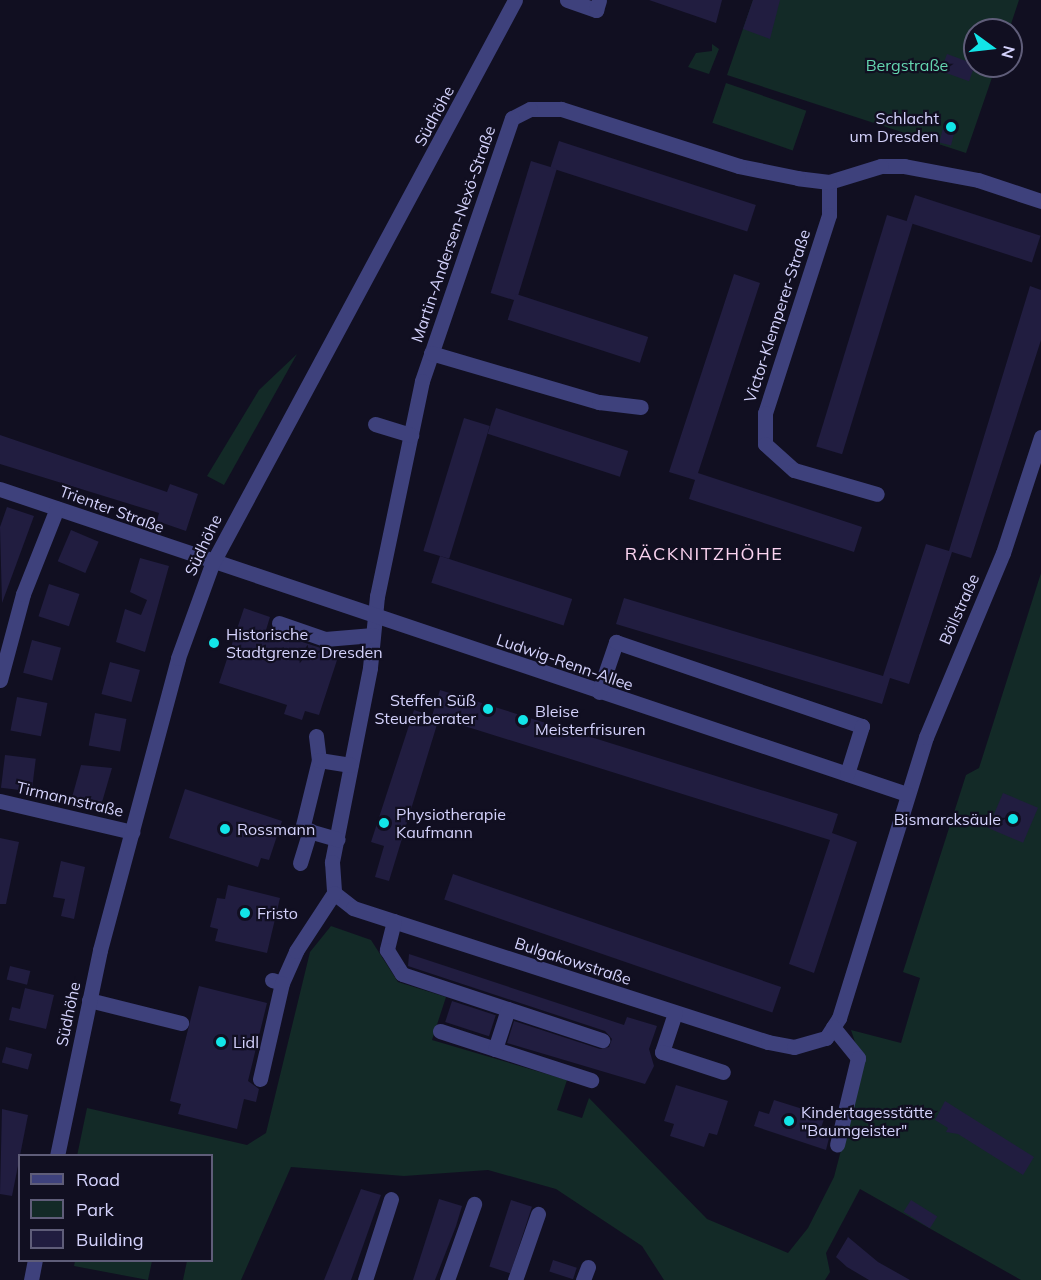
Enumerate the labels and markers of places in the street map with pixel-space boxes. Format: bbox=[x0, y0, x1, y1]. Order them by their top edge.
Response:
place label: Schlacht um Dresden bbox=[850, 108, 939, 146]
marker: Schlacht um Dresden bbox=[944, 120, 958, 134]
place label: Historische Stadtgrenze Dresden bbox=[226, 624, 383, 662]
marker: Historische Stadtgrenze Dresden bbox=[207, 636, 221, 650]
place label: Steffen Süß Steuerberater bbox=[374, 690, 476, 728]
place label: Bleise Meisterfrisuren bbox=[535, 701, 646, 739]
marker: Steffen Süß Steuerberater bbox=[481, 702, 495, 716]
marker: Bleise Meisterfrisuren bbox=[516, 713, 530, 727]
place label: Physiotherapie Kaufmann bbox=[396, 804, 506, 842]
place label: Bismarcksäule bbox=[894, 809, 1001, 829]
marker: Bismarcksäule bbox=[1006, 812, 1020, 826]
marker: Physiotherapie Kaufmann bbox=[377, 816, 391, 830]
place label: Rossmann bbox=[237, 819, 315, 839]
marker: Rossmann bbox=[218, 822, 232, 836]
place label: Fristo bbox=[257, 903, 298, 923]
marker: Fristo bbox=[238, 906, 252, 920]
place label: Lidl bbox=[233, 1032, 259, 1052]
marker: Lidl bbox=[214, 1035, 228, 1049]
place label: Kindertagesstätte "Baumgeister" bbox=[801, 1102, 933, 1140]
marker: Kindertagesstätte "Baumgeister" bbox=[782, 1114, 796, 1128]

